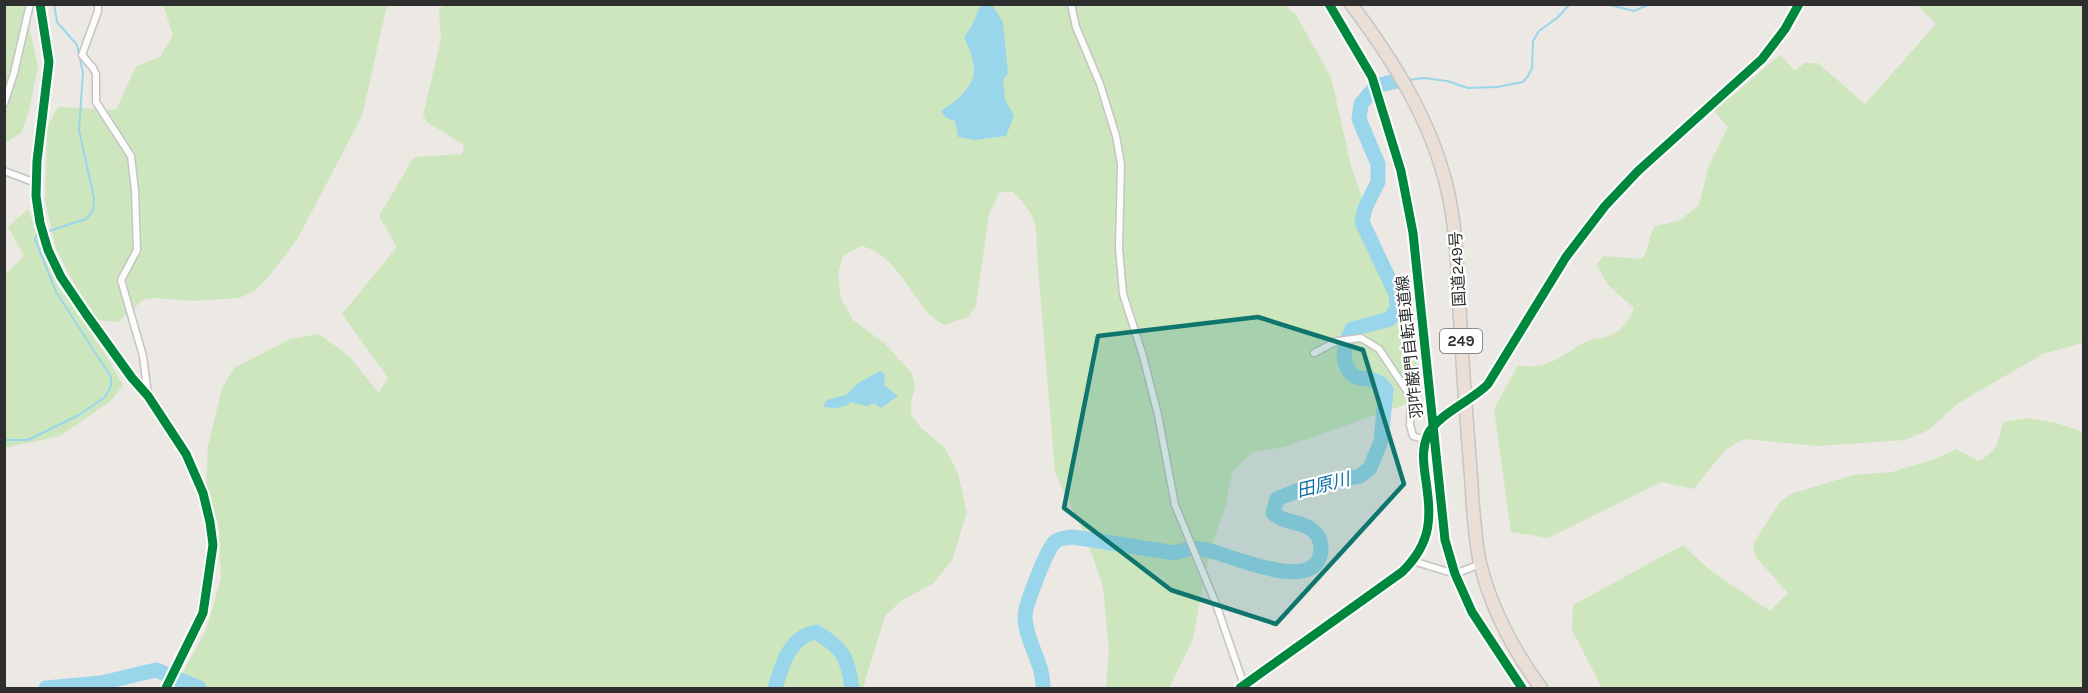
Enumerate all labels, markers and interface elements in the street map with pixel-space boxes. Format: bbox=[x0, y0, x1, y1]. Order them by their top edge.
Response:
street label: 国道249号 bbox=[1446, 231, 1469, 307]
street label: 羽咋巌門自転車道線 bbox=[1393, 274, 1426, 420]
road number: 249 bbox=[1440, 329, 1482, 353]
water label: 田原川 bbox=[1294, 467, 1354, 502]

